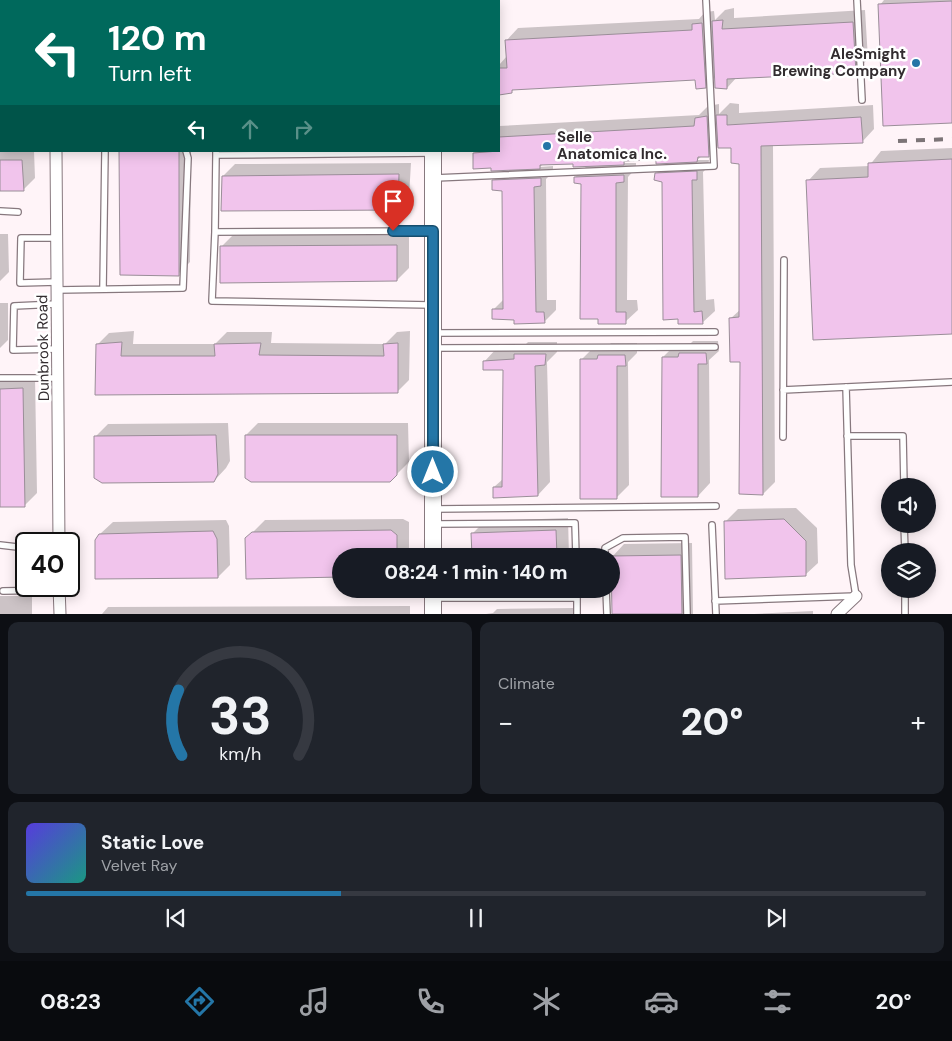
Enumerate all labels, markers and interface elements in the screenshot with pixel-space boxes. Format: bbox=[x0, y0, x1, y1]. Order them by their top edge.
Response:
text: 120 m bbox=[108, 15, 207, 61]
icon: left bbox=[25, 20, 90, 85]
place label: AleSmight Brewing Company bbox=[773, 44, 906, 81]
marker: AleSmight Brewing Company bbox=[910, 57, 922, 69]
text: Turn left bbox=[108, 59, 192, 88]
icon: left bbox=[183, 115, 211, 143]
icon: ahead bbox=[236, 115, 264, 143]
icon: right bbox=[289, 115, 317, 143]
place label: Selle Anatomica Inc. bbox=[557, 127, 667, 164]
marker: Selle Anatomica Inc. bbox=[541, 140, 553, 152]
pin bbox=[372, 180, 414, 231]
icon: arrive bbox=[379, 187, 407, 215]
street label: Dunbrook Road bbox=[32, 295, 54, 401]
position arrow bbox=[406, 445, 458, 497]
map controls bbox=[881, 478, 936, 598]
button: sound bbox=[881, 478, 936, 533]
speed limit sign: 40 bbox=[15, 532, 80, 597]
button: layers bbox=[881, 543, 936, 598]
text: 08:24 · 1 min · 140 m bbox=[385, 560, 567, 585]
text: Climate bbox=[498, 673, 555, 694]
text: 33 bbox=[209, 682, 271, 750]
text: 20° bbox=[681, 697, 743, 747]
text: − bbox=[498, 704, 513, 741]
text: + bbox=[911, 704, 926, 741]
text: km/h bbox=[219, 742, 261, 766]
text: Static Love bbox=[101, 830, 204, 855]
text: Velvet Ray bbox=[101, 855, 177, 876]
icon: previous bbox=[162, 904, 190, 932]
icon: pause bbox=[462, 904, 490, 932]
icon: next bbox=[762, 904, 790, 932]
icon: directions bbox=[182, 984, 217, 1019]
icon: music bbox=[297, 984, 332, 1019]
icon: phone bbox=[413, 984, 448, 1019]
icon: climate bbox=[529, 984, 564, 1019]
icon: car bbox=[644, 984, 679, 1019]
icon: filters bbox=[760, 984, 795, 1019]
text: 08:23 bbox=[40, 987, 101, 1016]
text: 20° bbox=[876, 987, 912, 1016]

